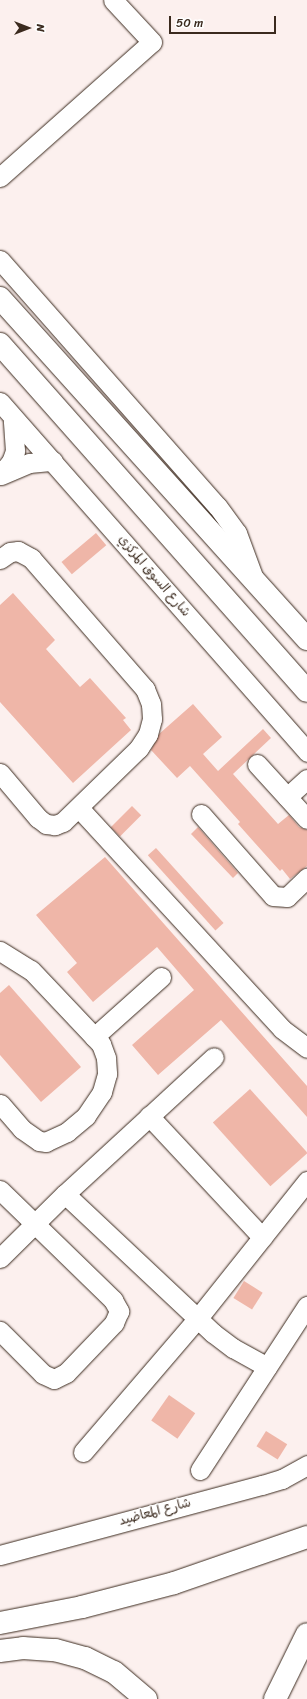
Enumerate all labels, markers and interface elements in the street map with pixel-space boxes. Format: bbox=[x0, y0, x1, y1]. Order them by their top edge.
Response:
north arrow bbox=[8, 8, 48, 48]
scale bar bbox=[171, 8, 278, 34]
text: 50 m bbox=[176, 12, 203, 34]
text: N bbox=[31, 24, 50, 32]
street label: شارع السوق المركزي bbox=[114, 532, 194, 620]
street label: شارع المعاضيد bbox=[117, 1495, 193, 1529]

